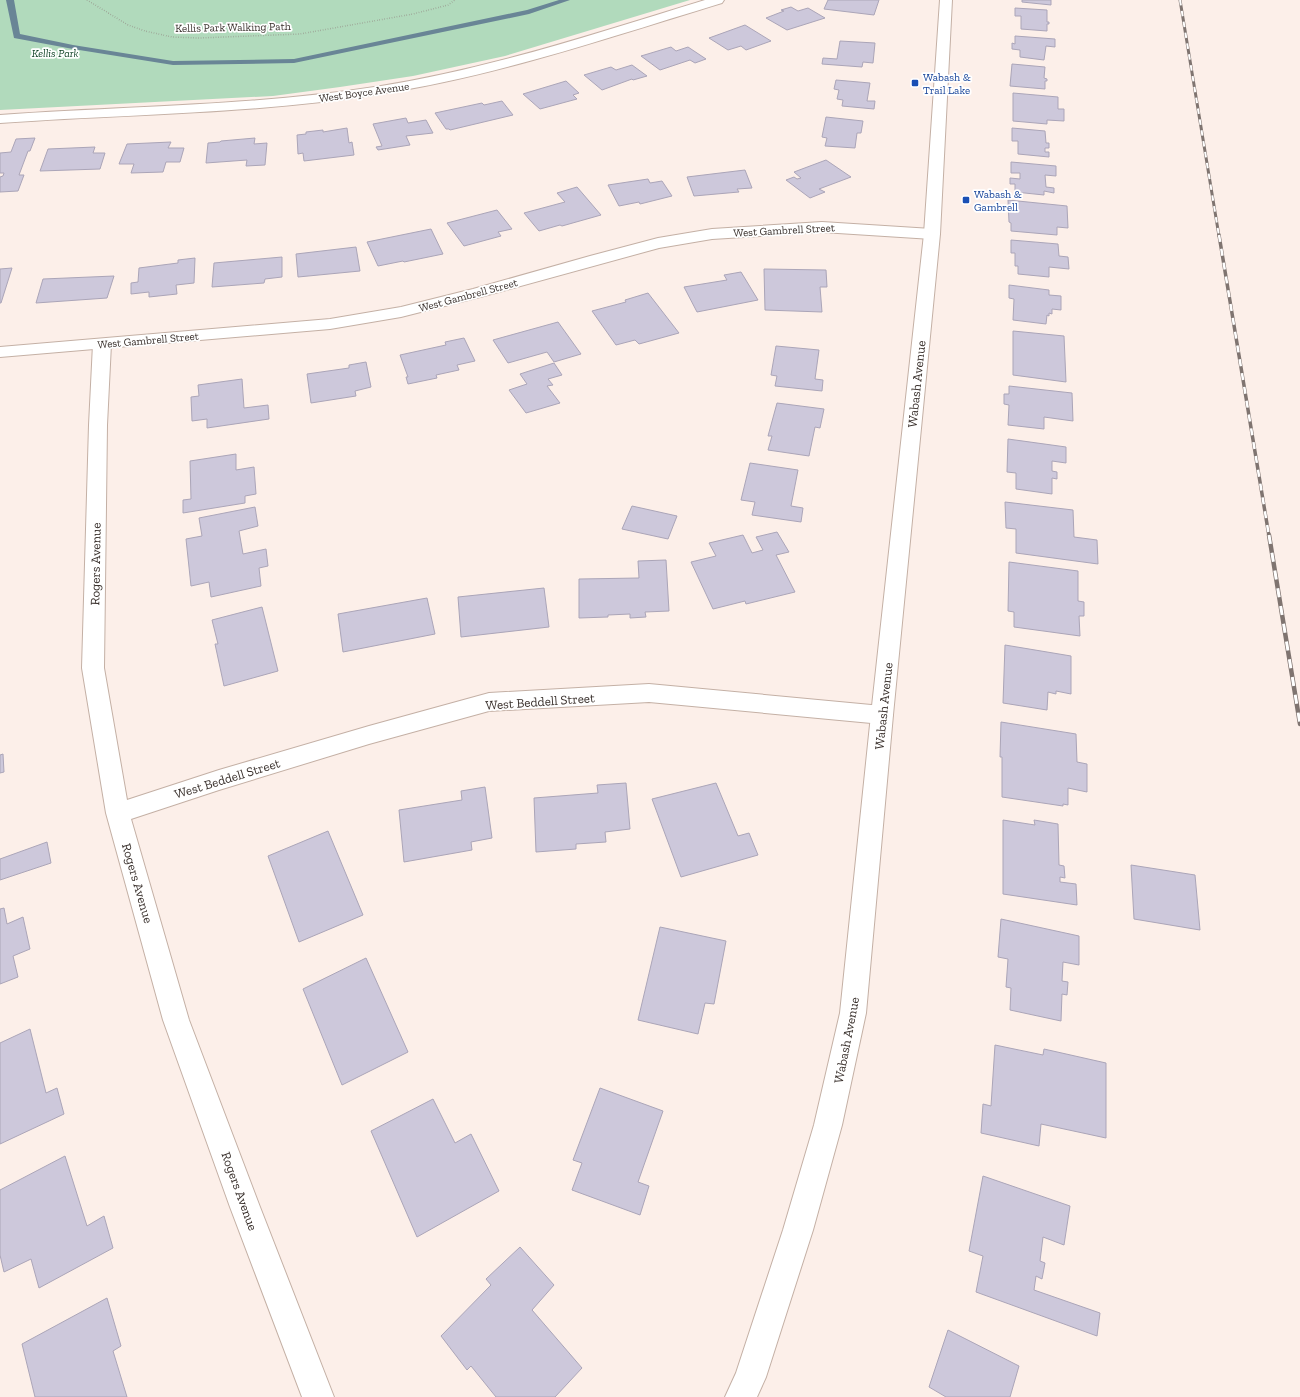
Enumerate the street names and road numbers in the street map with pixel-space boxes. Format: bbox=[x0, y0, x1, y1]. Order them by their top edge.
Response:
street label: Kellis Park Walking Path bbox=[175, 20, 292, 35]
street label: West Boyce Avenue bbox=[318, 80, 410, 105]
street label: West Gambrell Street bbox=[733, 221, 836, 240]
street label: West Gambrell Street bbox=[417, 276, 520, 315]
street label: West Gambrell Street bbox=[97, 330, 200, 351]
street label: Wabash Avenue bbox=[904, 340, 929, 428]
street label: Rogers Avenue bbox=[87, 523, 104, 605]
street label: Wabash Avenue bbox=[871, 662, 896, 750]
street label: West Beddell Street bbox=[485, 690, 595, 713]
street label: West Beddell Street bbox=[173, 755, 282, 802]
street label: Rogers Avenue bbox=[119, 841, 156, 925]
street label: Wabash Avenue bbox=[831, 996, 862, 1085]
street label: Rogers Avenue bbox=[218, 1150, 261, 1233]

